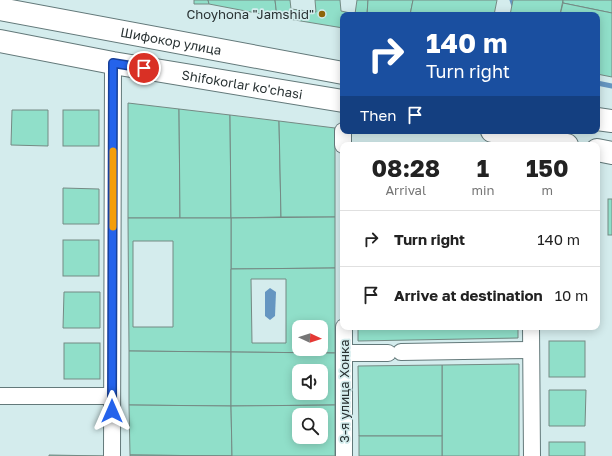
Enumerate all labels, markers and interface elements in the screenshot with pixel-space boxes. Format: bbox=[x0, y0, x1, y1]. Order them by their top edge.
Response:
place label: Choyhona "Jamshid" bbox=[186, 6, 314, 22]
marker: Choyhona "Jamshid" bbox=[317, 9, 327, 19]
street label: Шифокор улица bbox=[119, 24, 223, 58]
text: 140 m bbox=[426, 26, 508, 59]
icon: right bbox=[360, 28, 412, 80]
pin bbox=[127, 51, 161, 85]
icon: arrive bbox=[133, 57, 155, 79]
text: Turn right bbox=[426, 60, 510, 82]
street label: Shifokorlar ko'chasi bbox=[180, 66, 304, 102]
icon: arrive bbox=[404, 104, 426, 126]
text: Then bbox=[360, 106, 396, 124]
text: 08:28 bbox=[371, 153, 440, 182]
text: 1 bbox=[477, 153, 489, 182]
text: 150 bbox=[526, 153, 569, 182]
text: Arrival bbox=[385, 182, 426, 198]
text: min bbox=[472, 182, 495, 198]
text: m bbox=[541, 182, 553, 198]
icon: right bbox=[360, 228, 382, 250]
text: Turn right bbox=[394, 230, 465, 248]
text: 140 m bbox=[537, 230, 580, 248]
icon: arrive bbox=[360, 284, 382, 306]
text: Arrive at destination bbox=[394, 286, 543, 304]
text: 10 m bbox=[555, 286, 588, 304]
north arrow bbox=[292, 320, 328, 356]
map controls bbox=[292, 320, 328, 444]
street label: 3-я улица Хонка bbox=[336, 339, 352, 443]
button: sound bbox=[292, 364, 328, 400]
position arrow bbox=[91, 390, 133, 432]
button: search bbox=[292, 408, 328, 444]

